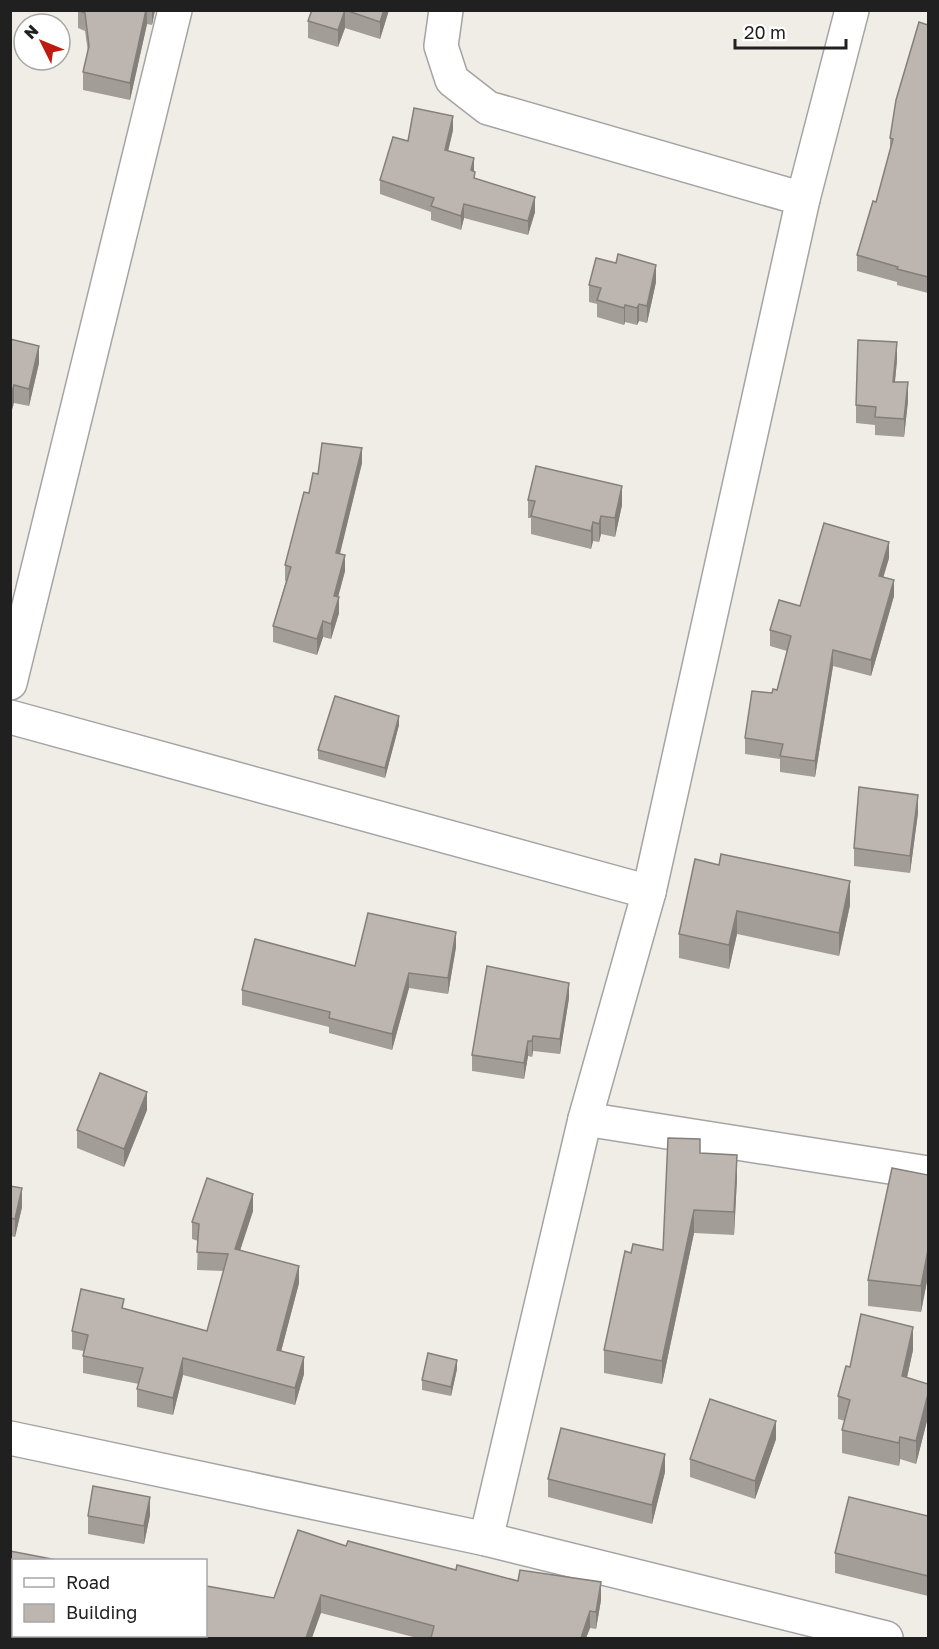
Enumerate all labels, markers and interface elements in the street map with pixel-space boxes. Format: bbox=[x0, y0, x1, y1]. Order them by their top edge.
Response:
north arrow bbox=[12, 12, 72, 72]
scale bar bbox=[735, 12, 846, 50]
text: N bbox=[20, 20, 42, 43]
text: 20 m bbox=[744, 21, 786, 43]
legend bbox=[12, 1559, 207, 1637]
text: Road bbox=[66, 1571, 110, 1593]
text: Building bbox=[66, 1601, 137, 1623]

